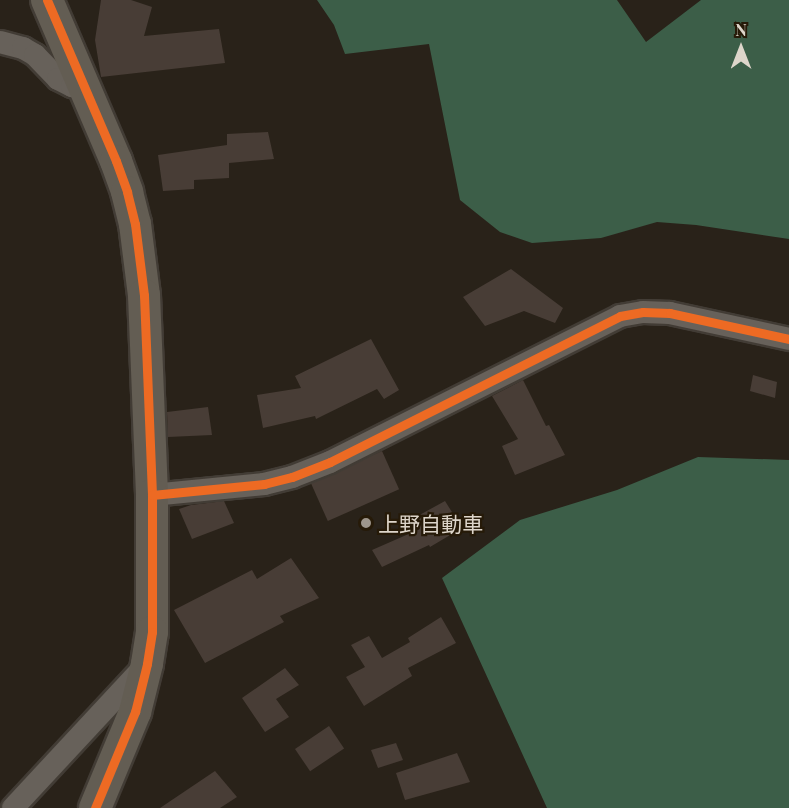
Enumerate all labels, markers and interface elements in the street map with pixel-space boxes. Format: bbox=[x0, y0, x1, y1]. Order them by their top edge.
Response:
north arrow bbox=[711, 18, 771, 78]
text: N bbox=[735, 19, 747, 40]
place label: 上野自動車 bbox=[378, 510, 483, 536]
marker: 上野自動車 bbox=[359, 516, 373, 530]

